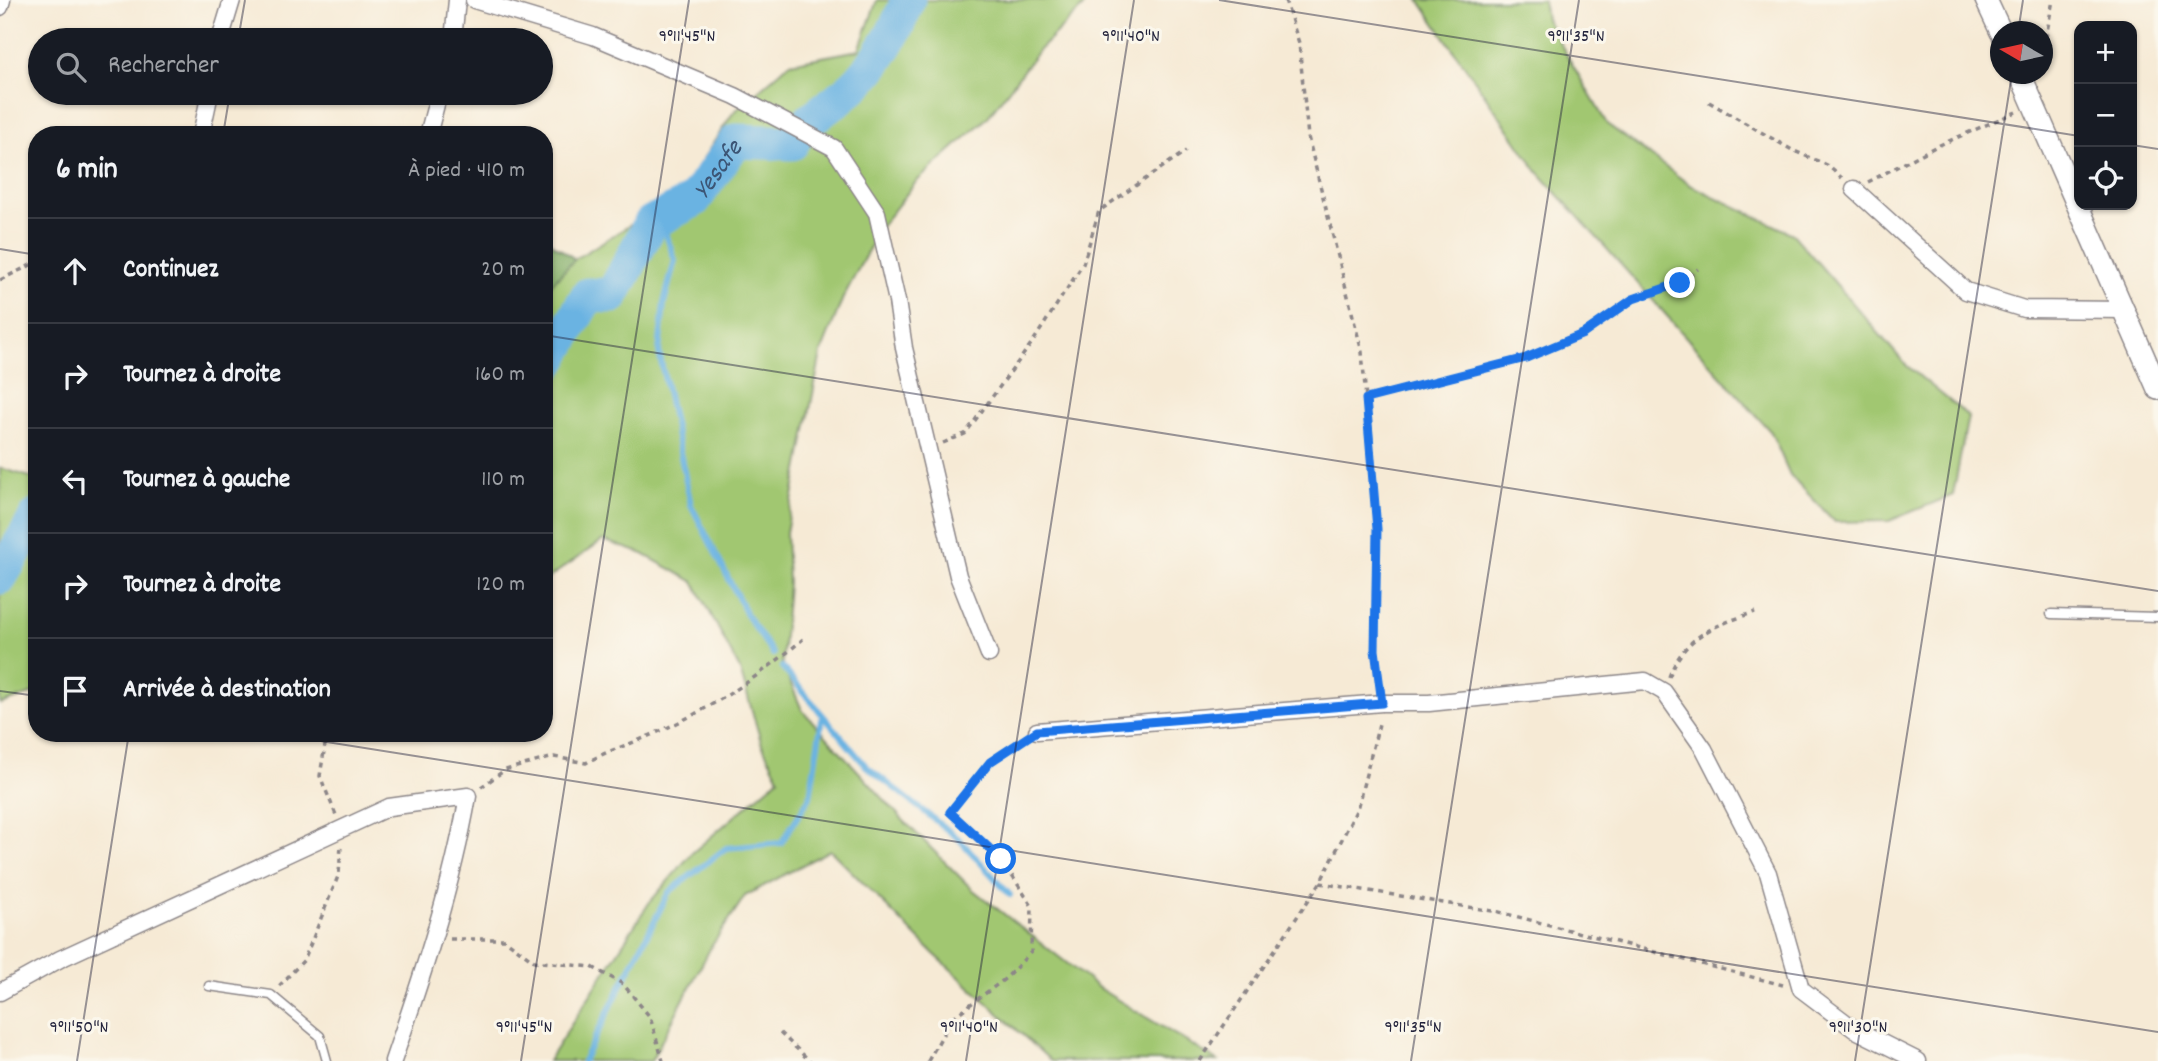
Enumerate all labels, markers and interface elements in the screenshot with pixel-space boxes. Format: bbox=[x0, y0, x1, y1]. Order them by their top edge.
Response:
north arrow bbox=[1990, 21, 2053, 84]
map controls bbox=[2074, 21, 2137, 210]
button: + bbox=[2074, 21, 2137, 84]
text: 9°11'45"N bbox=[659, 25, 715, 50]
text: 9°11'40"N bbox=[1102, 25, 1160, 50]
text: 9°11'35"N bbox=[1547, 25, 1605, 50]
search box bbox=[28, 28, 553, 105]
icon: search bbox=[52, 48, 90, 86]
text: Rechercher bbox=[108, 48, 219, 85]
button: − bbox=[2074, 84, 2137, 147]
water label: Yesafe bbox=[685, 132, 754, 208]
button: locate bbox=[2074, 147, 2137, 210]
text: 6 min bbox=[56, 150, 118, 193]
text: À pied · 410 m bbox=[408, 155, 525, 188]
icon: ahead bbox=[56, 252, 94, 290]
text: Continuez bbox=[123, 252, 218, 289]
text: 20 m bbox=[481, 254, 525, 287]
route end bbox=[1664, 267, 1695, 298]
icon: right bbox=[56, 357, 94, 395]
text: Tournez à droite bbox=[123, 357, 281, 394]
text: 160 m bbox=[475, 359, 525, 392]
icon: left bbox=[56, 462, 94, 500]
text: Tournez à gauche bbox=[123, 462, 290, 499]
text: 110 m bbox=[481, 464, 525, 497]
icon: right bbox=[56, 567, 94, 605]
text: Tournez à droite bbox=[123, 567, 281, 604]
text: 120 m bbox=[476, 569, 525, 602]
icon: arrive bbox=[56, 672, 94, 710]
text: Arrivée à destination bbox=[123, 672, 331, 709]
route start bbox=[985, 843, 1016, 874]
text: 9°11'50"N bbox=[50, 1016, 108, 1041]
text: 9°11'45"N bbox=[496, 1016, 552, 1041]
text: 9°11'40"N bbox=[940, 1016, 998, 1041]
text: 9°11'35"N bbox=[1384, 1016, 1442, 1041]
text: 9°11'30"N bbox=[1829, 1016, 1887, 1041]

